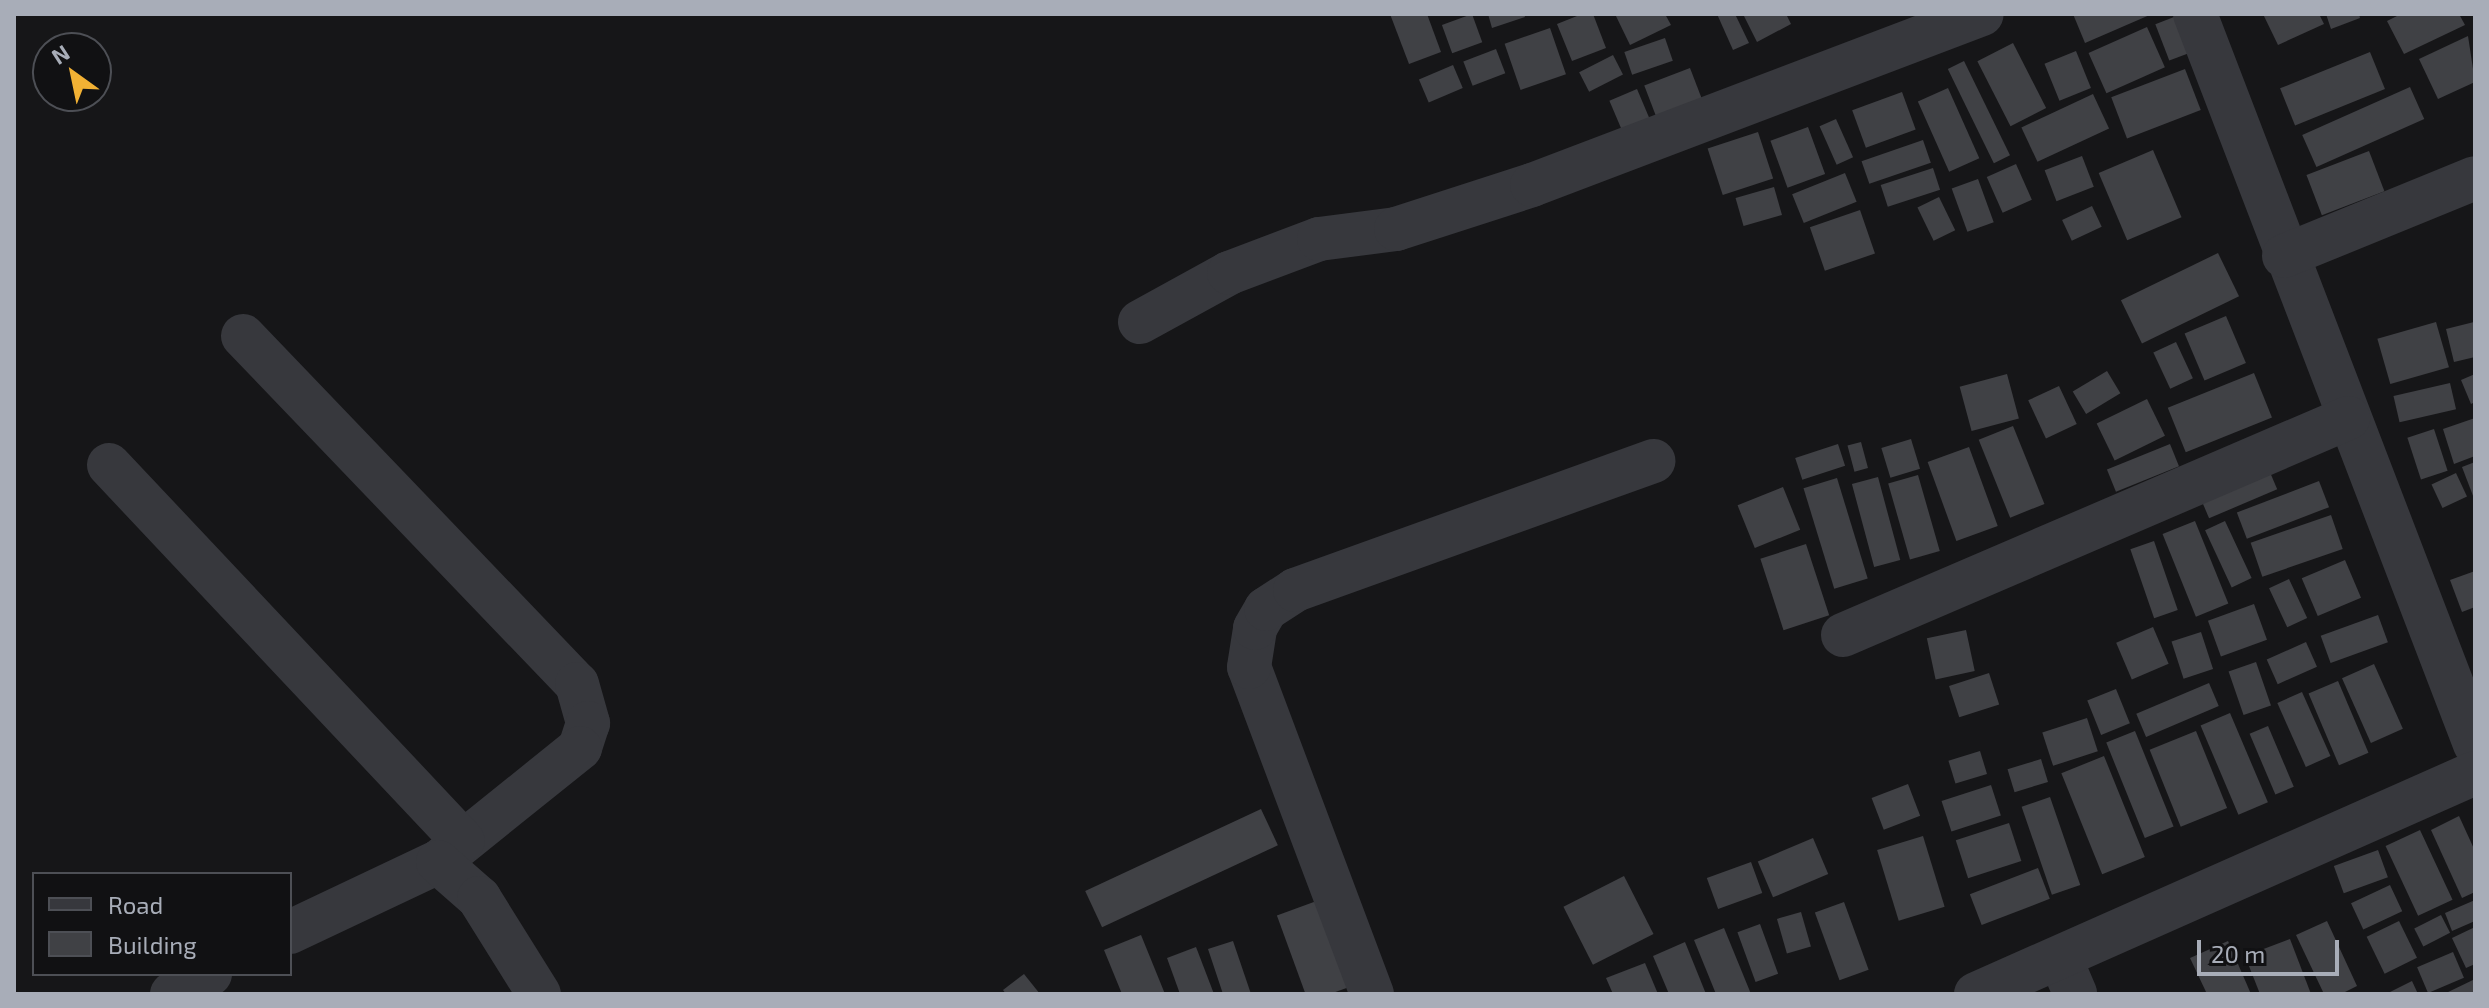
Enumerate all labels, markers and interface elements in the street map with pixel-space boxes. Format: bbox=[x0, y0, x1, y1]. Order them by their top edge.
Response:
north arrow bbox=[32, 32, 112, 112]
text: N bbox=[46, 38, 74, 69]
legend bbox=[32, 872, 292, 976]
text: Road bbox=[108, 890, 163, 919]
scale bar bbox=[2201, 924, 2343, 974]
text: Building bbox=[108, 930, 197, 959]
text: 20 m bbox=[2211, 939, 2265, 968]

